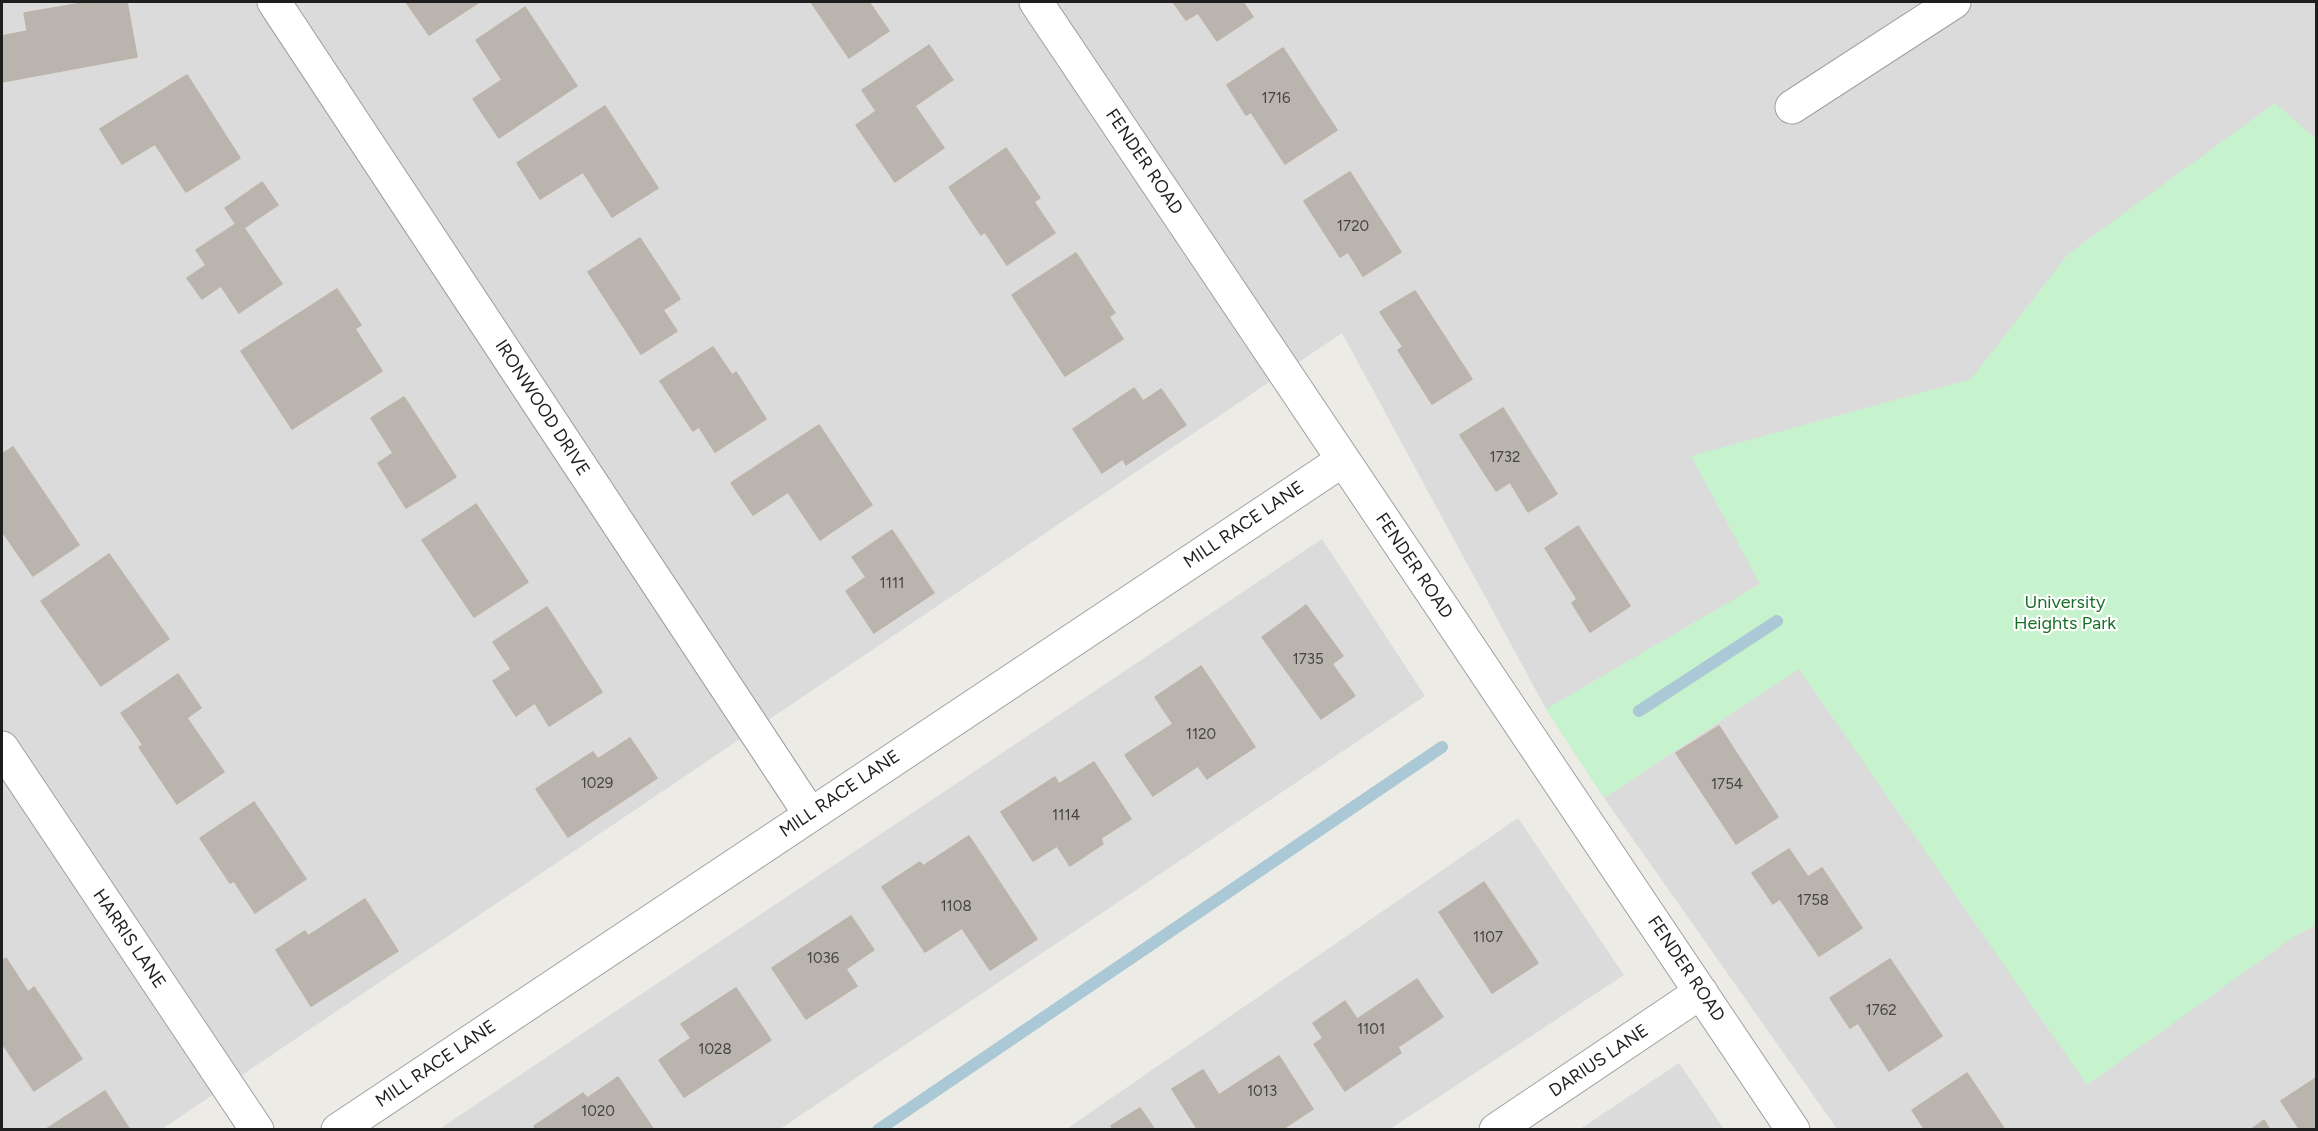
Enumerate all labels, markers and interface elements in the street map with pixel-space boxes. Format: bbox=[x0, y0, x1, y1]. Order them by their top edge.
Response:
house number: 1716 bbox=[1262, 90, 1290, 108]
street label: FENDER ROAD bbox=[1101, 105, 1187, 219]
house number: 1720 bbox=[1337, 218, 1369, 236]
street label: IRONWOOD DRIVE bbox=[490, 336, 594, 480]
house number: 1732 bbox=[1490, 449, 1520, 467]
street label: MILL RACE LANE bbox=[1180, 477, 1308, 573]
street label: FENDER ROAD bbox=[1371, 509, 1457, 623]
house number: 1111 bbox=[880, 575, 904, 593]
park label: University Heights Park bbox=[2014, 592, 2116, 634]
house number: 1735 bbox=[1292, 651, 1324, 669]
house number: 1120 bbox=[1186, 726, 1216, 744]
street label: MILL RACE LANE bbox=[776, 746, 904, 842]
house number: 1029 bbox=[581, 775, 613, 793]
house number: 1754 bbox=[1711, 776, 1743, 794]
house number: 1114 bbox=[1052, 807, 1080, 825]
street label: HARRIS LANE bbox=[88, 885, 170, 993]
house number: 1758 bbox=[1797, 892, 1829, 910]
house number: 1108 bbox=[940, 898, 972, 916]
street label: FENDER ROAD bbox=[1643, 912, 1729, 1026]
house number: 1107 bbox=[1473, 929, 1503, 947]
house number: 1036 bbox=[807, 950, 839, 968]
house number: 1762 bbox=[1865, 1002, 1897, 1020]
street label: MILL RACE LANE bbox=[372, 1016, 500, 1112]
street label: DARIUS LANE bbox=[1545, 1020, 1653, 1102]
house number: 1101 bbox=[1357, 1021, 1385, 1039]
house number: 1028 bbox=[698, 1041, 732, 1059]
house number: 1013 bbox=[1247, 1083, 1277, 1101]
house number: 1020 bbox=[581, 1103, 615, 1121]

